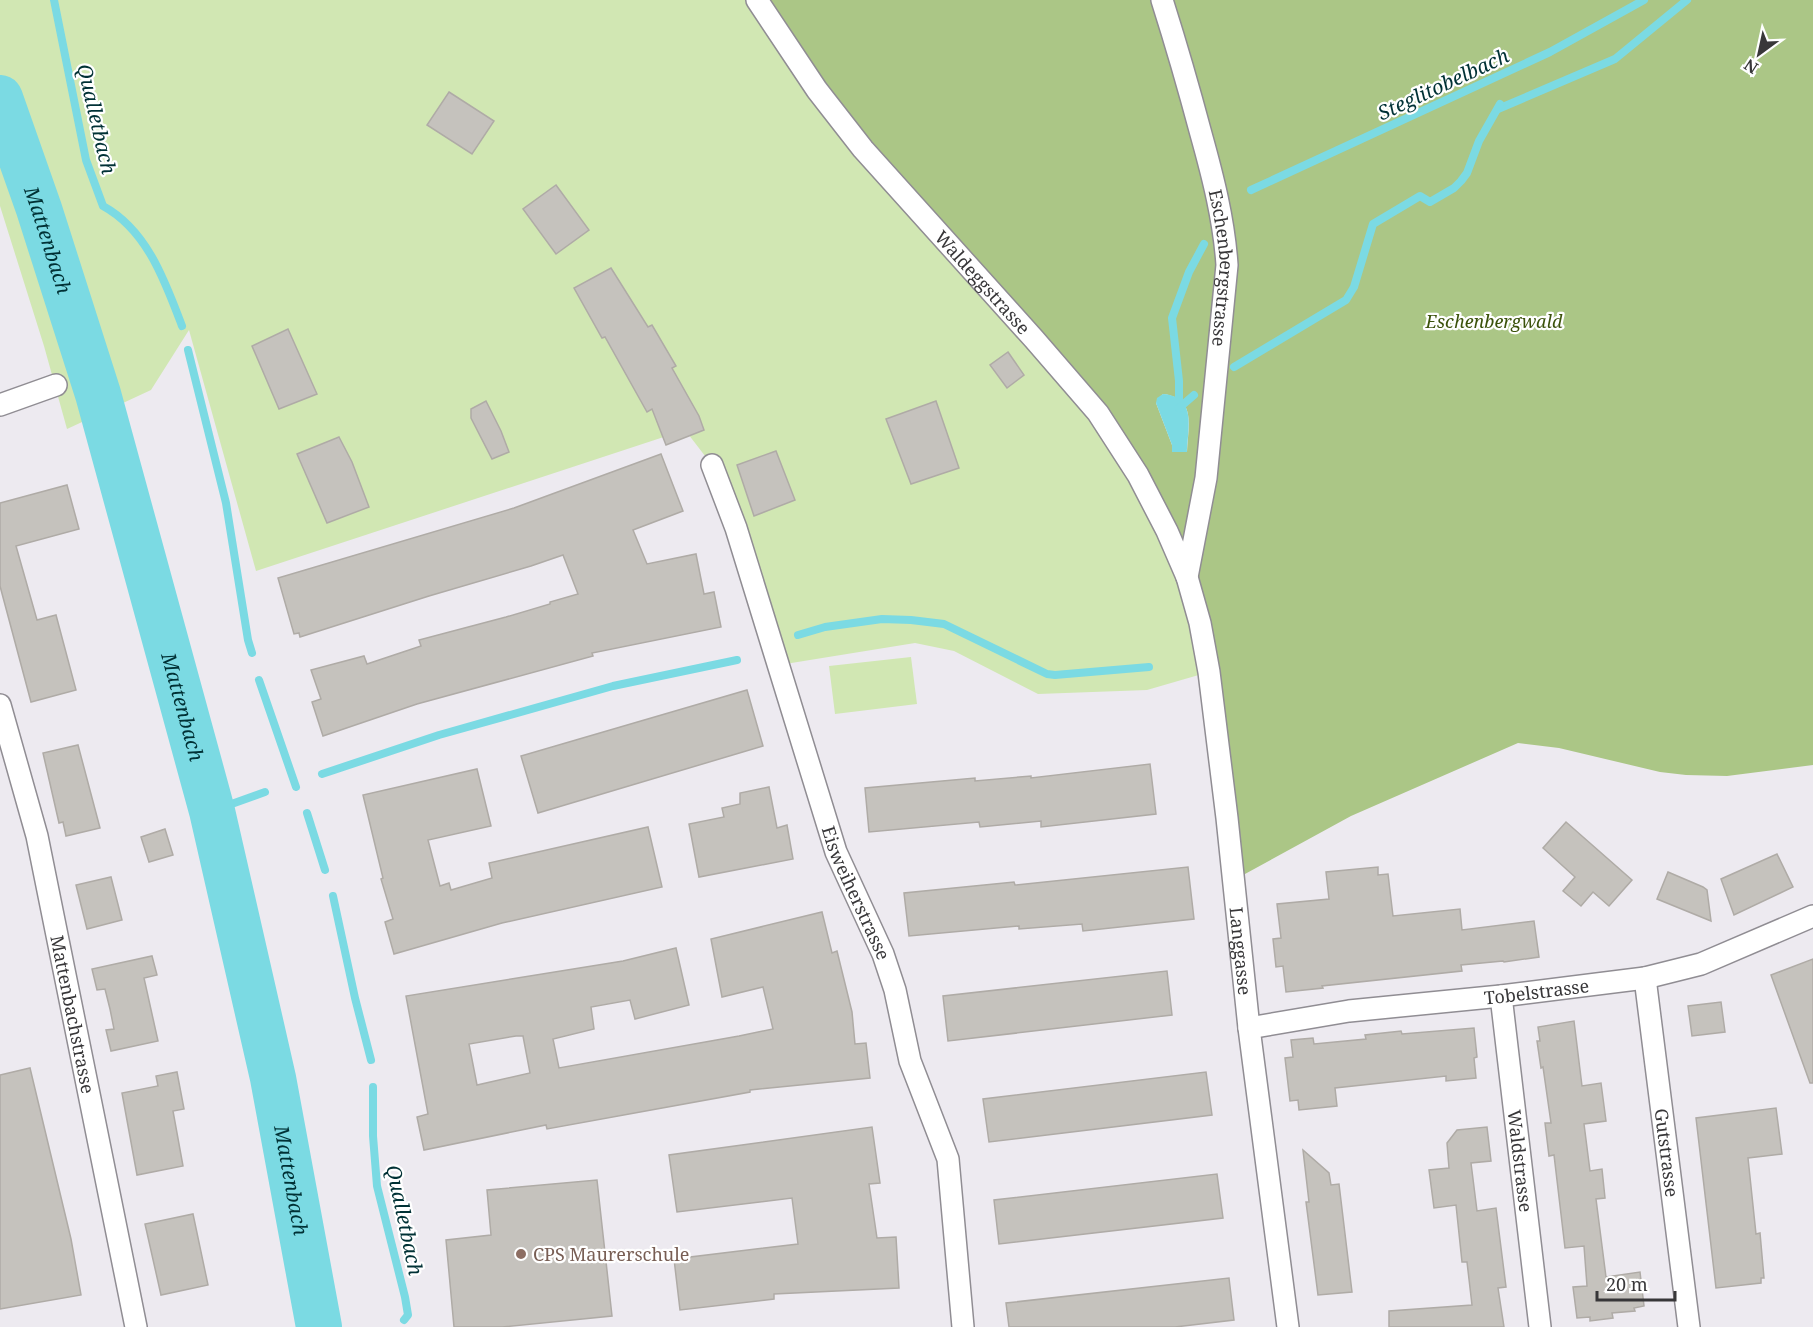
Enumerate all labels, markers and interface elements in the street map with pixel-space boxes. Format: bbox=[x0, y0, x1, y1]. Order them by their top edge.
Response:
north arrow bbox=[1729, 24, 1789, 84]
water label: Steglitobelbach bbox=[1373, 42, 1513, 126]
text: N bbox=[1739, 54, 1762, 79]
water label: Qualletbach bbox=[71, 61, 123, 177]
water label: Mattenbach bbox=[18, 181, 79, 297]
street label: Eschenbergstrasse bbox=[1204, 187, 1239, 348]
street label: Waldeggstrasse bbox=[930, 225, 1036, 339]
park label: Eschenbergwald bbox=[1425, 309, 1563, 333]
water label: Mattenbach bbox=[155, 648, 211, 764]
street label: Eisweiherstrasse bbox=[817, 823, 896, 963]
street label: Langgasse bbox=[1224, 906, 1257, 996]
street label: Mattenbachstrasse bbox=[45, 933, 101, 1096]
street label: Tobelstrasse bbox=[1483, 973, 1590, 1010]
street label: Gutstrasse bbox=[1650, 1107, 1685, 1198]
street label: Waldstrasse bbox=[1502, 1108, 1538, 1213]
water label: Mattenbach bbox=[268, 1122, 315, 1238]
water label: Qualletbach bbox=[380, 1162, 430, 1278]
place label: CPS Maurerschule bbox=[533, 1242, 689, 1266]
marker: CPS Maurerschule bbox=[514, 1247, 528, 1261]
scale bar bbox=[1597, 1264, 1675, 1302]
text: 20 m bbox=[1606, 1272, 1648, 1296]

